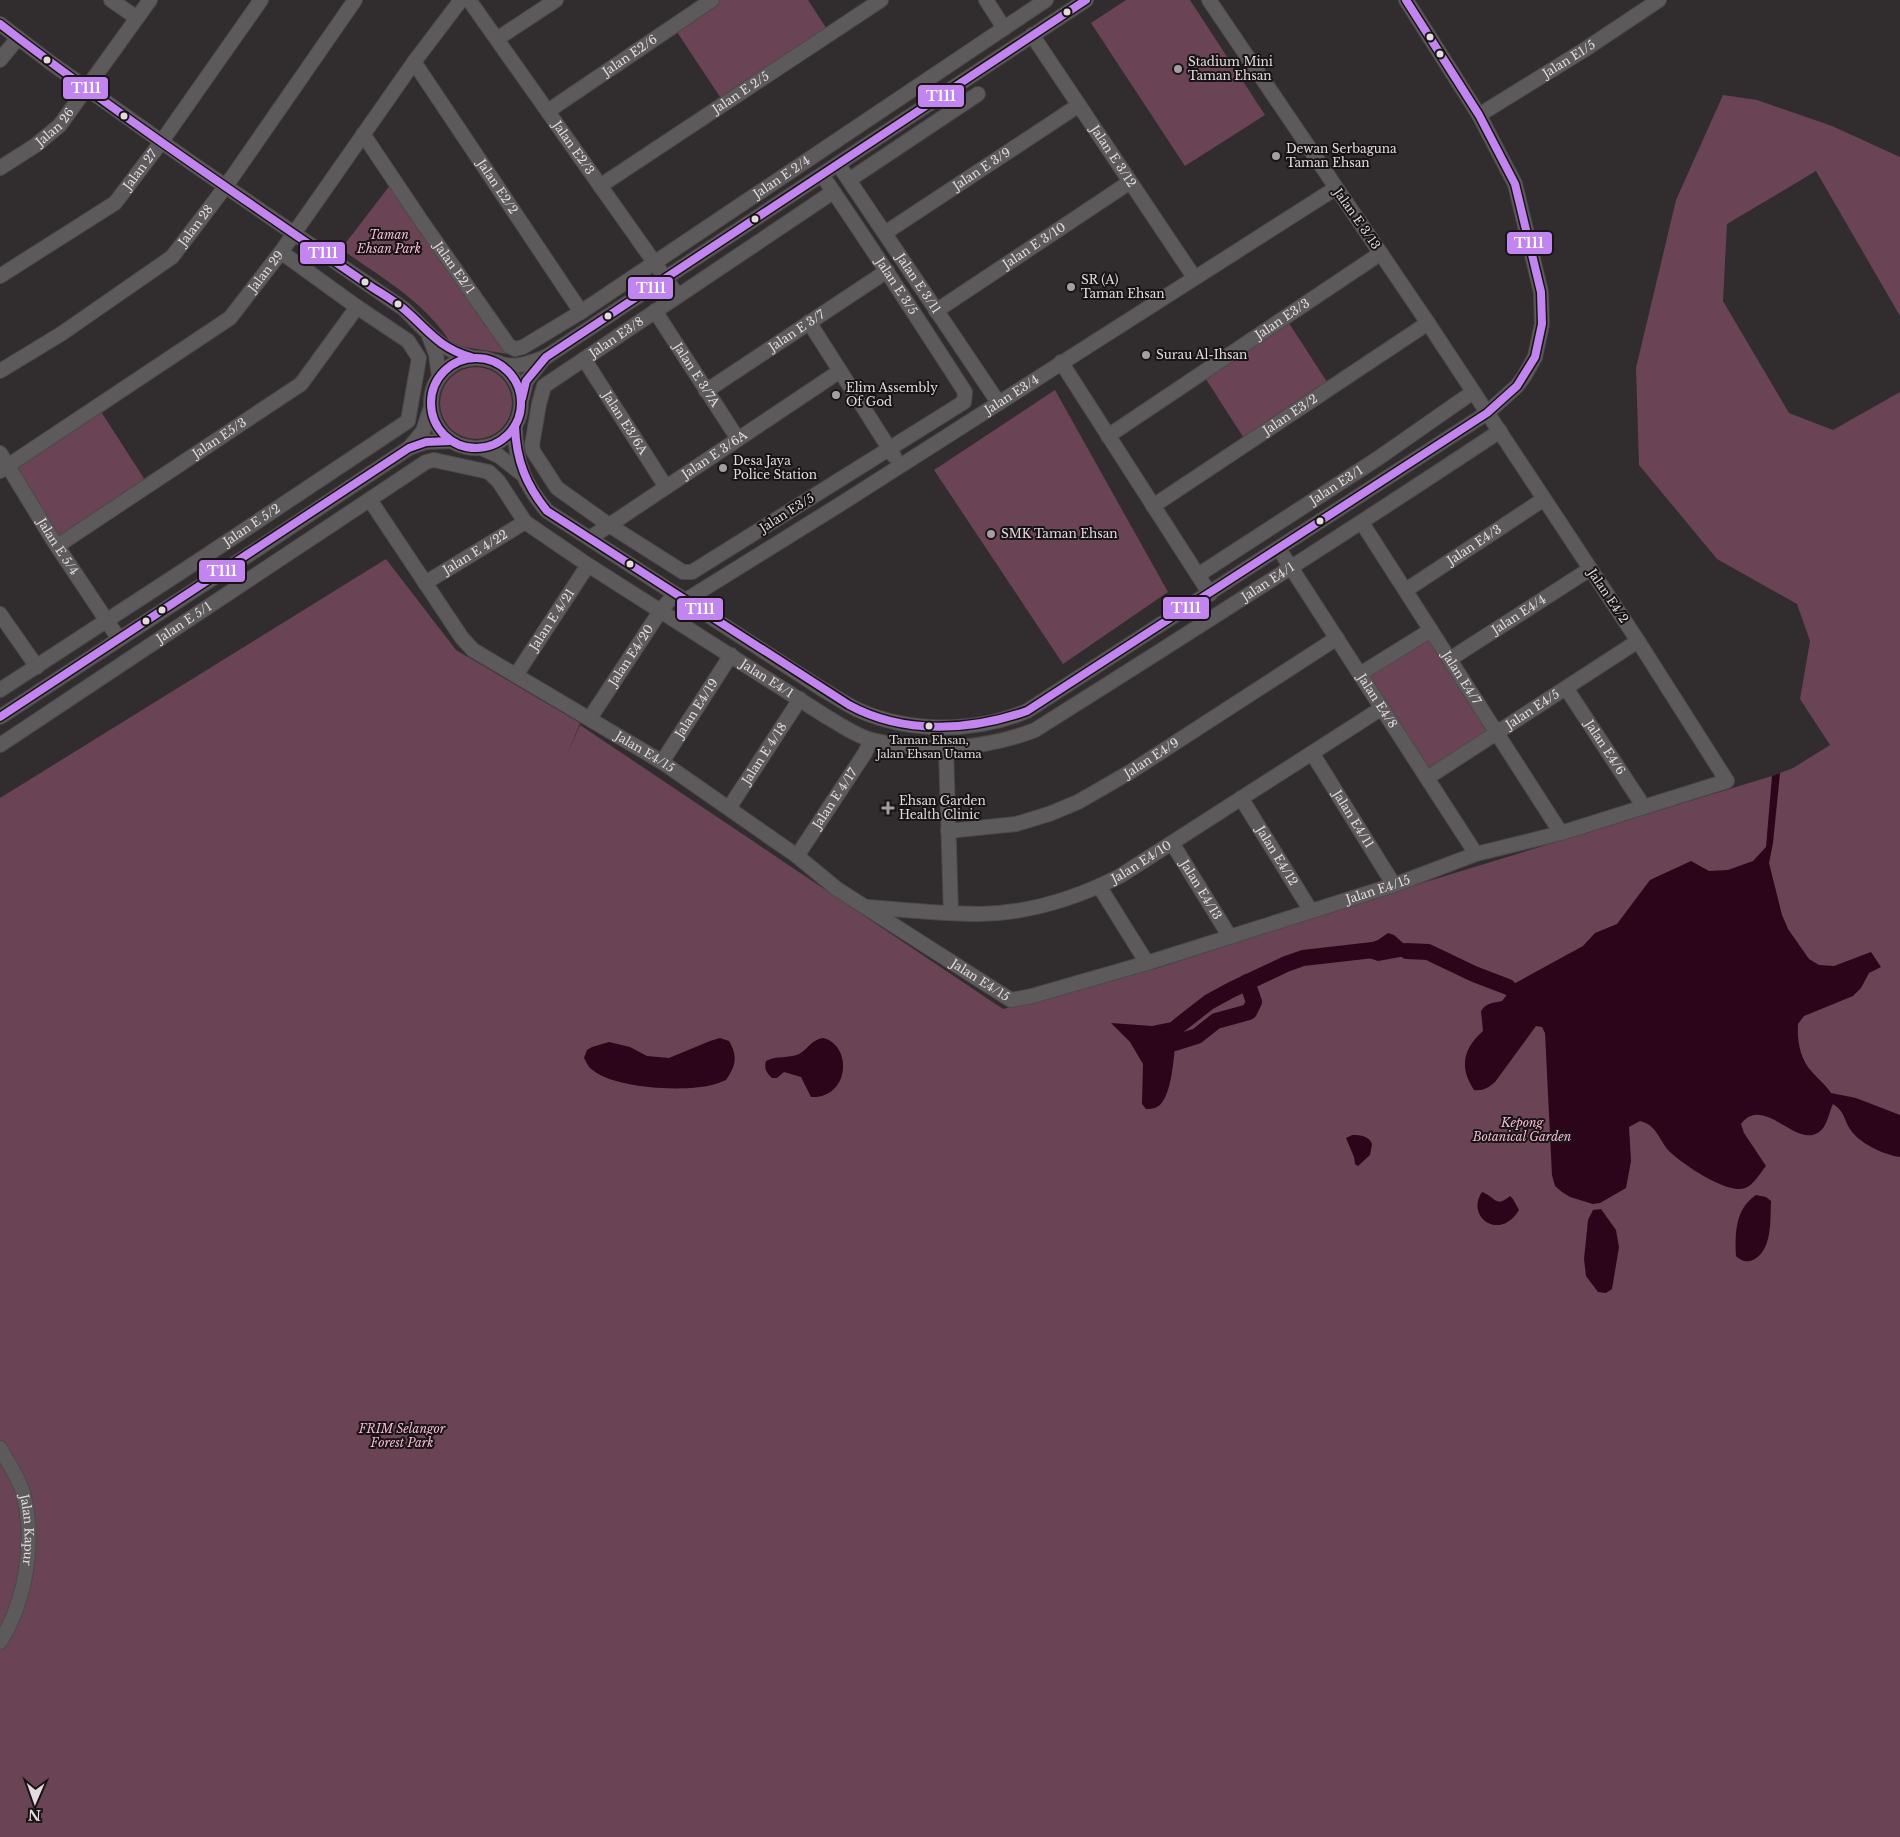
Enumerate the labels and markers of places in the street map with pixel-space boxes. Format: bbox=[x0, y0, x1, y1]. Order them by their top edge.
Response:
unlabelled marker bbox=[1062, 7, 1072, 17]
unlabelled marker bbox=[1425, 32, 1435, 42]
unlabelled marker bbox=[1435, 49, 1445, 59]
place label: Stadium Mini Taman Ehsan bbox=[1188, 54, 1273, 83]
unlabelled marker bbox=[42, 55, 52, 65]
marker: Stadium Mini Taman Ehsan bbox=[1172, 63, 1184, 75]
unlabelled marker bbox=[119, 111, 129, 121]
place label: Dewan Serbaguna Taman Ehsan bbox=[1286, 141, 1397, 170]
marker: Dewan Serbaguna Taman Ehsan bbox=[1270, 150, 1282, 162]
unlabelled marker bbox=[750, 214, 760, 224]
place label: SR (A) Taman Ehsan bbox=[1081, 272, 1165, 301]
unlabelled marker bbox=[360, 277, 370, 287]
marker: SR (A) Taman Ehsan bbox=[1065, 281, 1077, 293]
unlabelled marker bbox=[393, 299, 403, 309]
unlabelled marker bbox=[603, 311, 613, 321]
place label: Surau Al-Ihsan bbox=[1156, 347, 1247, 362]
marker: Surau Al-Ihsan bbox=[1140, 349, 1152, 361]
place label: Elim Assembly Of God bbox=[846, 380, 938, 409]
marker: Elim Assembly Of God bbox=[830, 389, 842, 401]
place label: Desa Jaya Police Station bbox=[733, 453, 817, 482]
marker: Desa Jaya Police Station bbox=[717, 462, 729, 474]
unlabelled marker bbox=[1315, 516, 1325, 526]
place label: SMK Taman Ehsan bbox=[1001, 526, 1118, 541]
marker: SMK Taman Ehsan bbox=[985, 528, 997, 540]
unlabelled marker bbox=[625, 559, 635, 569]
unlabelled marker bbox=[157, 605, 167, 615]
unlabelled marker bbox=[141, 616, 151, 626]
marker: Taman Ehsan, Jalan Ehsan Utama bbox=[924, 721, 934, 731]
place label: Taman Ehsan, Jalan Ehsan Utama bbox=[874, 733, 982, 761]
place label: Ehsan Garden Health Clinic bbox=[899, 793, 986, 822]
marker: Ehsan Garden Health Clinic bbox=[881, 801, 895, 815]

